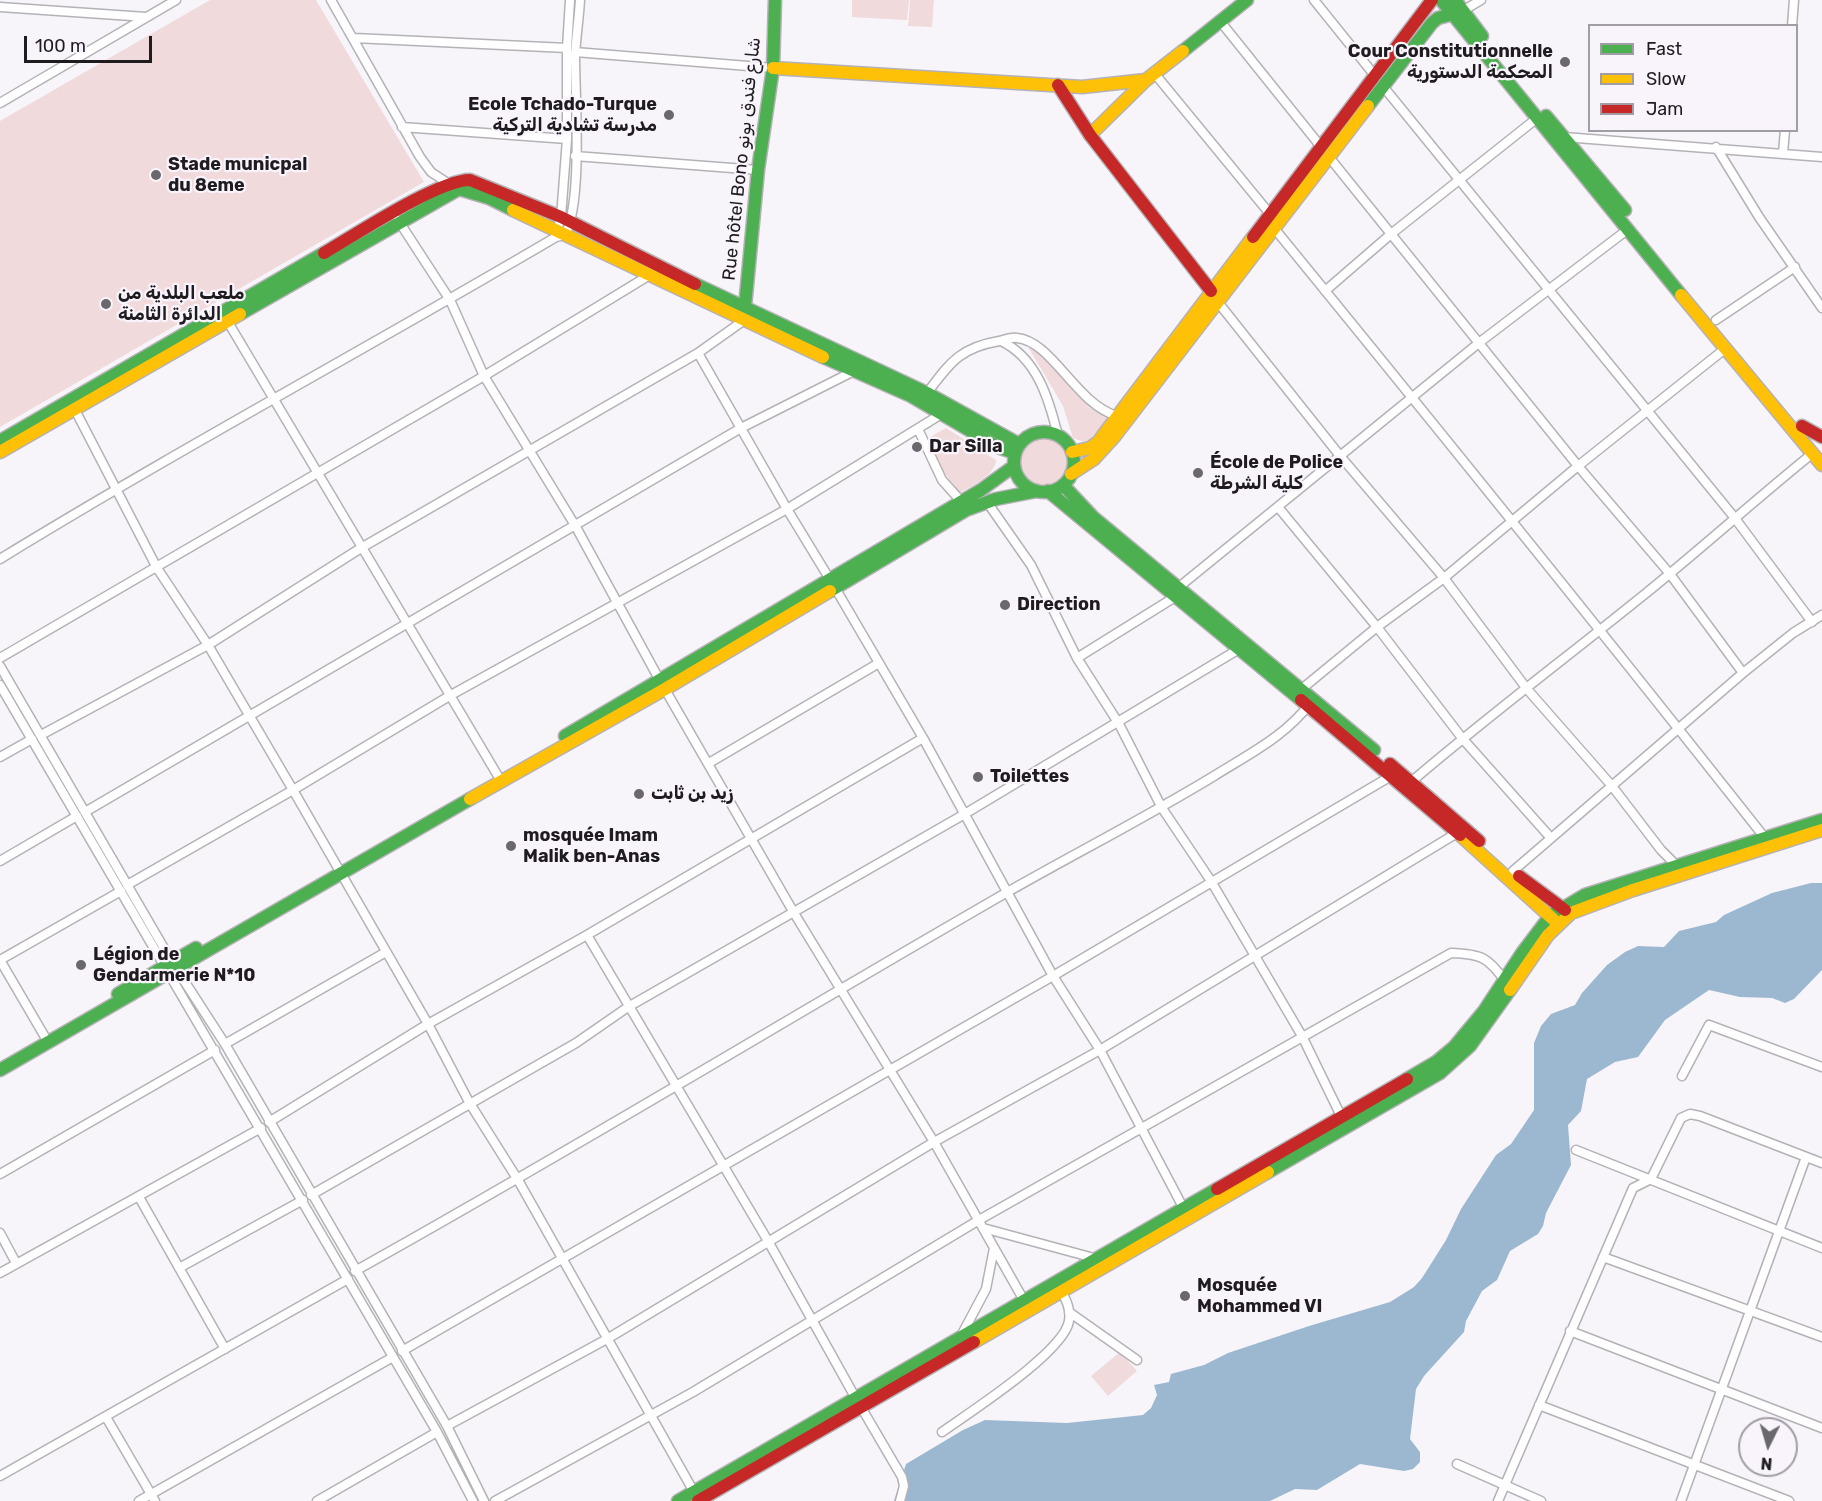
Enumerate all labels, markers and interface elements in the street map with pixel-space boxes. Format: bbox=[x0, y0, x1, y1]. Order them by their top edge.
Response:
scale bar bbox=[27, 24, 154, 62]
legend bbox=[1588, 24, 1798, 132]
text: 100 m bbox=[35, 35, 86, 57]
street label: Rue hôtel Bono شارع فندق بونو bbox=[718, 36, 766, 282]
text: Fast bbox=[1646, 38, 1682, 60]
place label: Cour Constitutionnelle المحكمة الدستورية bbox=[1348, 41, 1553, 84]
marker: Cour Constitutionnelle المحكمة الدستورية bbox=[1558, 55, 1572, 69]
text: Slow bbox=[1646, 68, 1686, 90]
place label: Ecole Tchado-Turque مدرسة تشادية التركية bbox=[468, 94, 657, 136]
text: Jam bbox=[1646, 98, 1683, 120]
marker: Ecole Tchado-Turque مدرسة تشادية التركية bbox=[662, 108, 676, 122]
place label: Stade municpal du 8eme bbox=[168, 154, 307, 196]
marker: Stade municpal du 8eme bbox=[149, 168, 163, 182]
place label: ملعب البلدية من الدائرة الثامنة bbox=[118, 283, 244, 326]
marker: ملعب البلدية من الدائرة الثامنة bbox=[99, 297, 113, 311]
place label: Dar Silla bbox=[929, 436, 1003, 458]
marker: Dar Silla bbox=[910, 440, 924, 454]
place label: École de Police كلية الشرطة bbox=[1210, 452, 1343, 494]
marker: École de Police كلية الشرطة bbox=[1191, 466, 1205, 480]
place label: Direction bbox=[1017, 594, 1101, 616]
marker: Direction bbox=[998, 598, 1012, 612]
place label: Toilettes bbox=[990, 766, 1069, 788]
marker: Toilettes bbox=[971, 770, 985, 784]
place label: زيد بن ثابت bbox=[651, 783, 733, 805]
marker: زيد بن ثابت bbox=[632, 787, 646, 801]
place label: mosquée Imam Malik ben-Anas bbox=[523, 825, 660, 868]
marker: mosquée Imam Malik ben-Anas bbox=[504, 839, 518, 853]
place label: Légion de Gendarmerie N*10 bbox=[93, 944, 256, 986]
marker: Légion de Gendarmerie N*10 bbox=[74, 958, 88, 972]
place label: Mosquée Mohammed VI bbox=[1197, 1275, 1322, 1318]
marker: Mosquée Mohammed VI bbox=[1178, 1289, 1192, 1303]
north arrow bbox=[1738, 1417, 1798, 1477]
text: N bbox=[1760, 1453, 1773, 1473]

